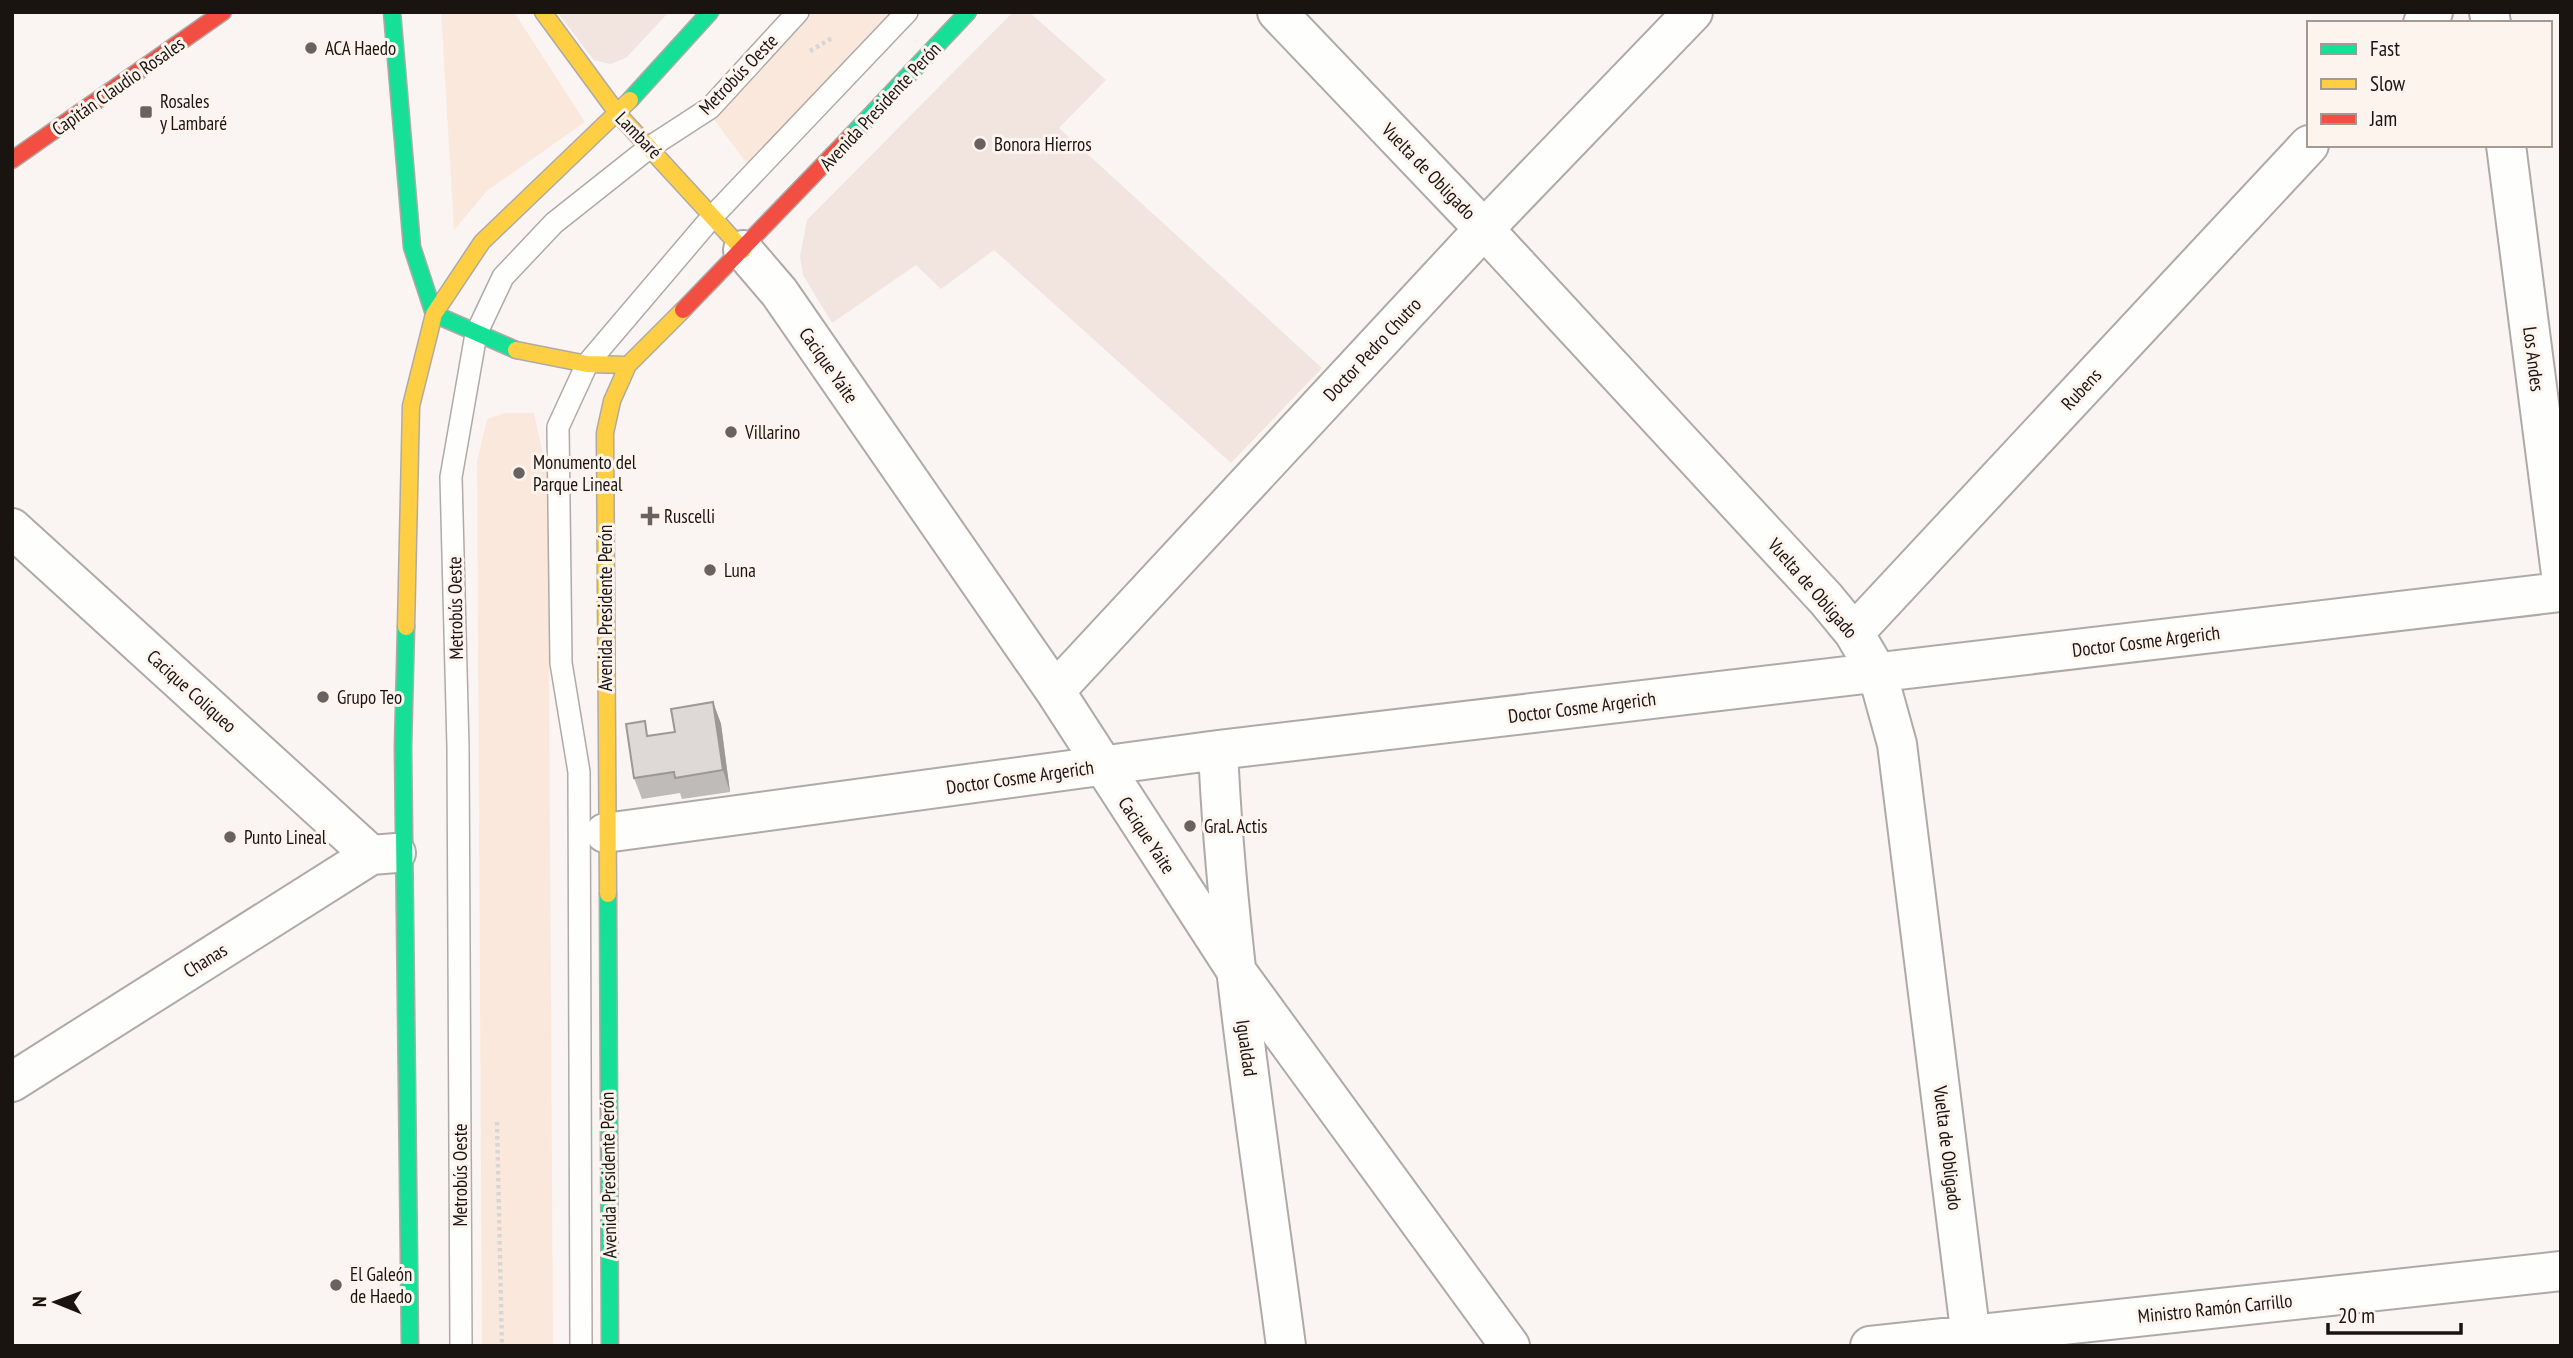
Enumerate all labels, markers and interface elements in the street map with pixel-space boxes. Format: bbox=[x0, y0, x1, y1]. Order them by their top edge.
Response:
legend bbox=[2307, 21, 2552, 147]
street label: Metrobús Oeste bbox=[694, 28, 783, 119]
street label: Capitán Claudio Rosales bbox=[47, 31, 189, 141]
text: Fast bbox=[2370, 35, 2400, 62]
place label: ACA Haedo bbox=[325, 36, 396, 60]
street label: Avenida Presidente Perón bbox=[814, 37, 946, 175]
marker: ACA Haedo bbox=[303, 40, 319, 56]
text: Slow bbox=[2370, 70, 2406, 97]
place label: Rosales y Lambaré bbox=[160, 89, 227, 135]
marker: Rosales y Lambaré bbox=[138, 104, 154, 120]
text: Jam bbox=[2369, 105, 2397, 132]
street label: Lambaré bbox=[611, 106, 667, 164]
street label: Vuelta de Obligado bbox=[1376, 117, 1481, 224]
place label: Bonora Hierros bbox=[994, 132, 1092, 156]
marker: Bonora Hierros bbox=[972, 136, 988, 152]
street label: Doctor Pedro Chutro bbox=[1318, 292, 1426, 406]
street label: Cacique Yaite bbox=[794, 322, 864, 408]
street label: Los Andes bbox=[2518, 325, 2550, 393]
street label: Rubens bbox=[2056, 363, 2106, 415]
place label: Villarino bbox=[744, 420, 800, 444]
marker: Villarino bbox=[723, 424, 739, 440]
place label: Monumento del Parque Lineal bbox=[533, 450, 637, 496]
marker: Monumento del Parque Lineal bbox=[511, 465, 527, 481]
place label: Ruscelli bbox=[664, 504, 715, 528]
marker: Ruscelli bbox=[642, 508, 658, 524]
street label: Avenida Presidente Perón bbox=[593, 525, 617, 691]
street label: Vuelta de Obligado bbox=[1762, 532, 1863, 643]
street label: Metrobús Oeste bbox=[442, 556, 468, 660]
place label: Luna bbox=[724, 558, 756, 582]
marker: Luna bbox=[702, 562, 718, 578]
street label: Doctor Cosme Argerich bbox=[2071, 620, 2221, 662]
street label: Cacique Coliqueo bbox=[142, 644, 242, 738]
place label: Grupo Teo bbox=[337, 685, 402, 709]
street label: Doctor Cosme Argerich bbox=[1507, 686, 1657, 728]
marker: Grupo Teo bbox=[315, 689, 331, 705]
street label: Doctor Cosme Argerich bbox=[945, 755, 1095, 799]
street label: Cacique Yaite bbox=[1113, 792, 1181, 878]
place label: Gral. Actis bbox=[1204, 814, 1268, 838]
marker: Gral. Actis bbox=[1182, 818, 1198, 834]
place label: Punto Lineal bbox=[244, 825, 327, 849]
marker: Punto Lineal bbox=[222, 829, 238, 845]
street label: Chanas bbox=[179, 937, 231, 983]
street label: Igualdad bbox=[1231, 1018, 1263, 1078]
street label: Vuelta de Obligado bbox=[1928, 1084, 1968, 1211]
street label: Avenida Presidente Perón bbox=[595, 1092, 621, 1258]
street label: Metrobús Oeste bbox=[448, 1123, 472, 1227]
place label: El Galeón de Haedo bbox=[350, 1262, 412, 1308]
north arrow bbox=[21, 1267, 91, 1337]
marker: El Galeón de Haedo bbox=[328, 1277, 344, 1293]
street label: Ministro Ramón Carrillo bbox=[2137, 1288, 2293, 1328]
scale bar bbox=[2328, 1292, 2461, 1336]
text: N bbox=[27, 1296, 51, 1307]
text: 20 m bbox=[2338, 1302, 2375, 1329]

